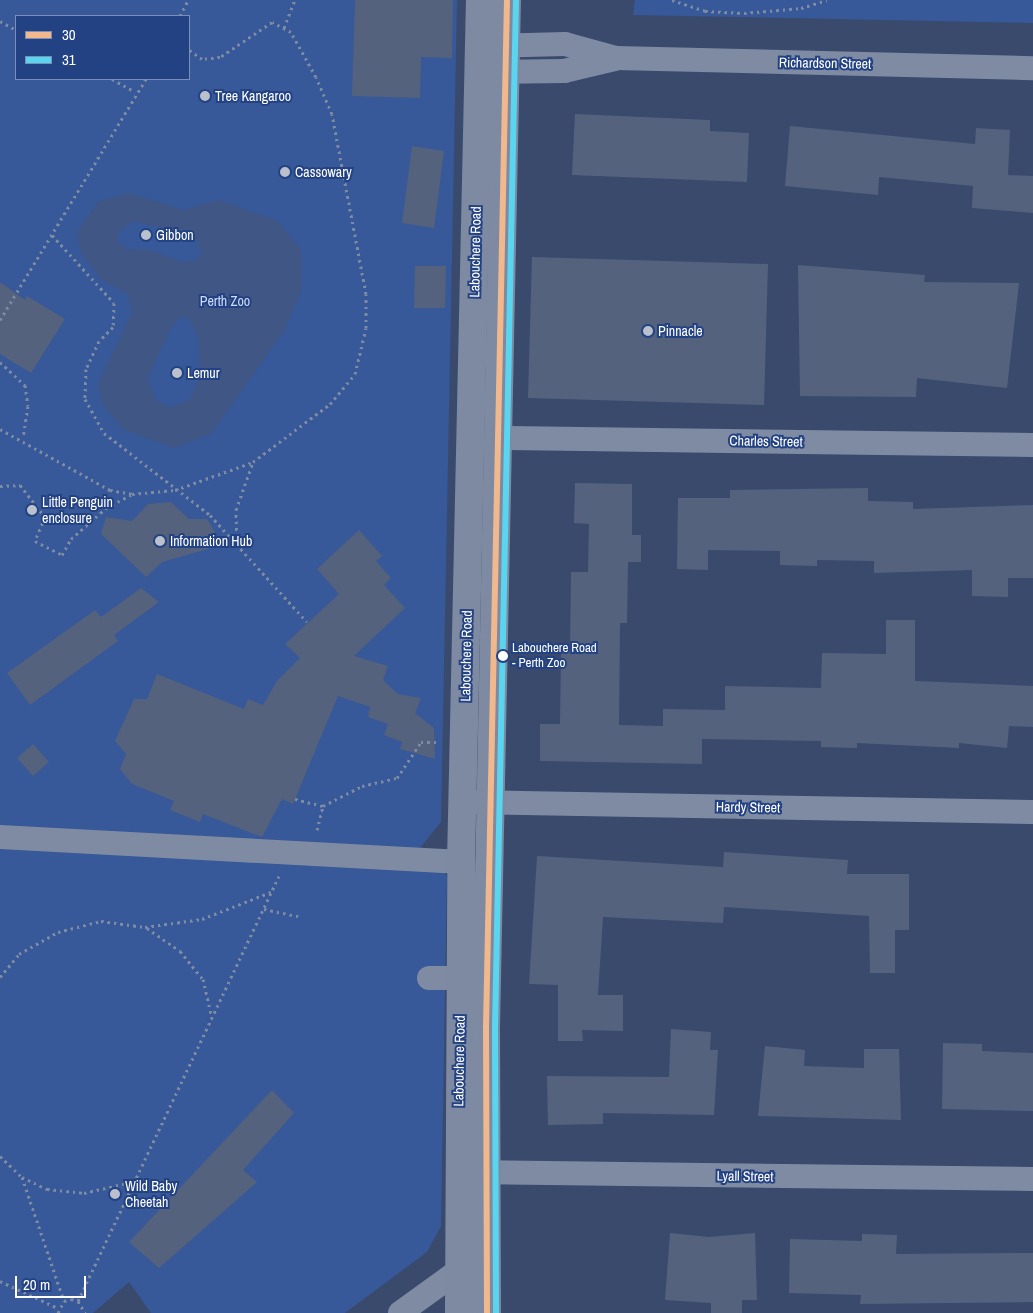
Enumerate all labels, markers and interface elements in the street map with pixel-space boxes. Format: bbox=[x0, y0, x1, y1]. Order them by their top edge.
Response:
legend bbox=[15, 15, 190, 80]
text: 30 bbox=[62, 24, 76, 45]
text: 31 bbox=[62, 49, 76, 70]
street label: Richardson Street bbox=[779, 54, 871, 72]
place label: Tree Kangaroo bbox=[215, 88, 291, 104]
marker: Tree Kangaroo bbox=[199, 90, 211, 102]
place label: Cassowary bbox=[295, 164, 352, 180]
marker: Cassowary bbox=[279, 166, 291, 178]
street label: Labouchere Road bbox=[466, 206, 484, 298]
place label: Gibbon bbox=[156, 227, 194, 243]
marker: Gibbon bbox=[140, 229, 152, 241]
park label: Perth Zoo bbox=[200, 293, 250, 309]
place label: Pinnacle bbox=[658, 323, 703, 339]
marker: Pinnacle bbox=[642, 325, 654, 337]
place label: Lemur bbox=[187, 365, 220, 381]
marker: Lemur bbox=[171, 367, 183, 379]
street label: Charles Street bbox=[729, 432, 803, 450]
place label: Little Penguin enclosure bbox=[42, 494, 113, 526]
marker: Little Penguin enclosure bbox=[26, 504, 38, 516]
place label: Information Hub bbox=[170, 533, 252, 549]
marker: Information Hub bbox=[154, 535, 166, 547]
street label: Labouchere Road bbox=[457, 610, 475, 702]
place label: Labouchere Road - Perth Zoo bbox=[512, 641, 597, 672]
marker: Labouchere Road - Perth Zoo bbox=[498, 651, 508, 661]
street label: Hardy Street bbox=[716, 798, 780, 816]
street label: Labouchere Road bbox=[450, 1015, 468, 1107]
street label: Lyall Street bbox=[716, 1167, 774, 1185]
place label: Wild Baby Cheetah bbox=[125, 1178, 177, 1210]
marker: Wild Baby Cheetah bbox=[109, 1188, 121, 1200]
scale bar bbox=[18, 1266, 89, 1298]
text: 20 m bbox=[23, 1274, 50, 1295]

